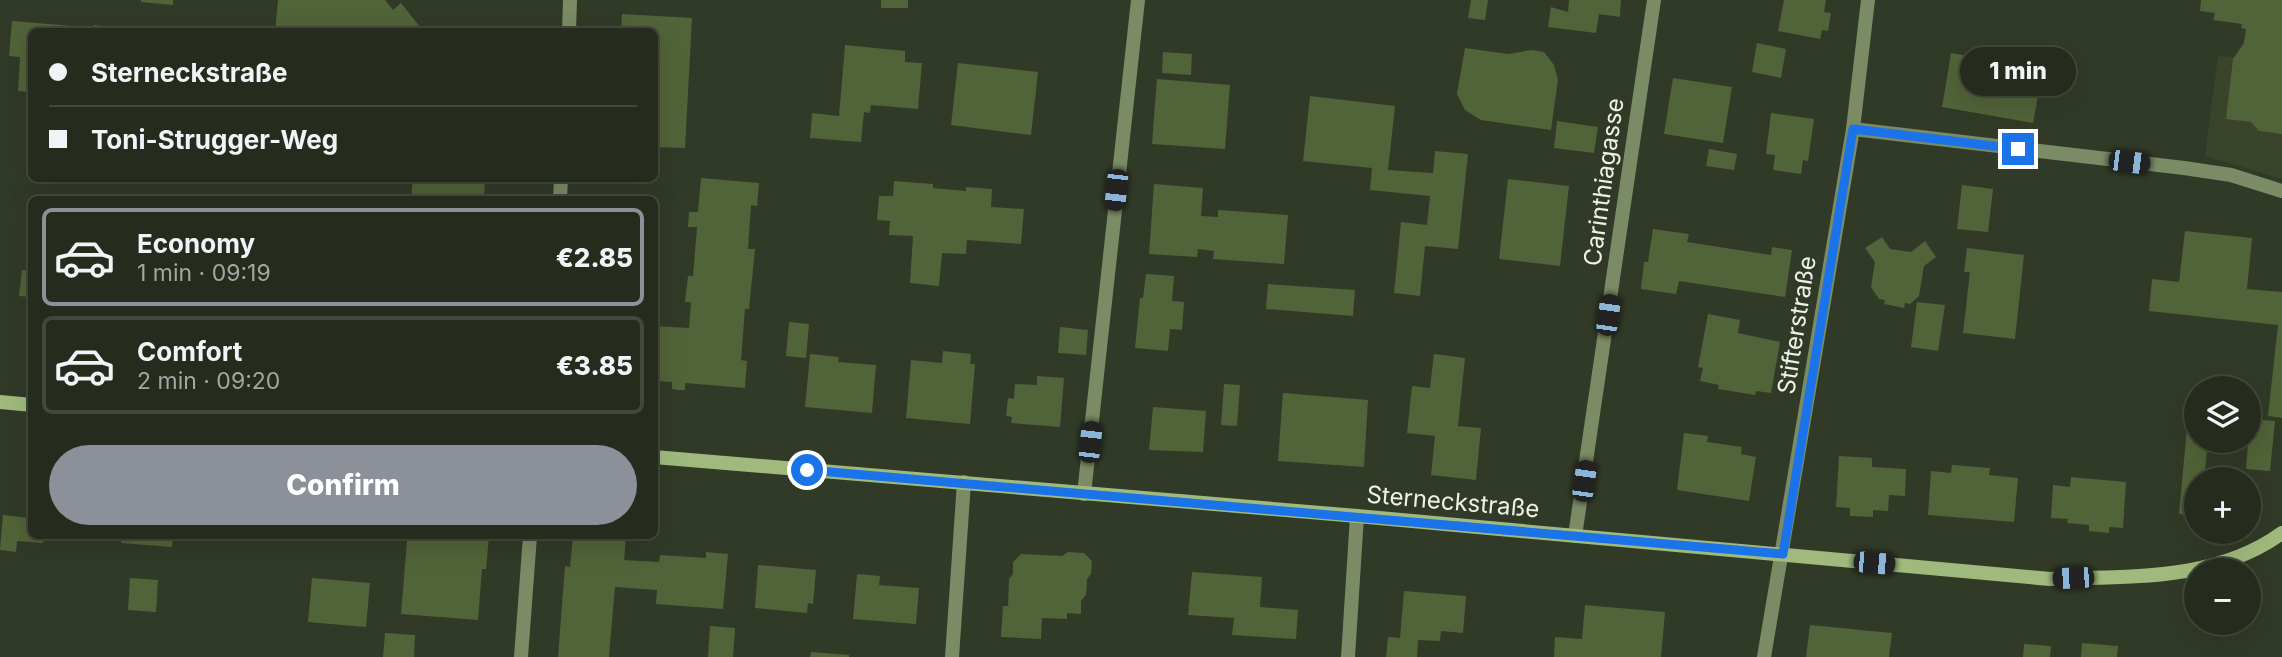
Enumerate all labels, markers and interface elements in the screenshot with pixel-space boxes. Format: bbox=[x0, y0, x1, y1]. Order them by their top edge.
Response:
callout: 1 min bbox=[1960, 47, 2076, 96]
text: Sterneckstraße bbox=[91, 57, 288, 88]
text: 1 min bbox=[1989, 57, 2047, 85]
street label: Carinthiagasse bbox=[1577, 96, 1630, 268]
text: Toni-Strugger-Weg bbox=[91, 124, 338, 155]
route end bbox=[2002, 133, 2034, 165]
car bbox=[2107, 149, 2152, 175]
car bbox=[1104, 168, 1129, 212]
icon: car bbox=[53, 226, 116, 289]
text: Economy bbox=[137, 228, 255, 259]
text: €2.85 bbox=[556, 242, 633, 273]
street label: Stifterstraße bbox=[1771, 254, 1822, 396]
text: 1 min · 09:19 bbox=[137, 259, 271, 287]
car bbox=[1595, 293, 1622, 337]
icon: car bbox=[53, 334, 116, 397]
text: Comfort bbox=[137, 336, 242, 367]
text: €3.85 bbox=[556, 350, 633, 381]
text: 2 min · 09:20 bbox=[137, 367, 280, 395]
map controls bbox=[2184, 376, 2261, 635]
button: layers bbox=[2184, 376, 2261, 453]
car bbox=[1078, 420, 1103, 464]
button: Confirm bbox=[49, 445, 637, 525]
route start bbox=[791, 454, 823, 486]
car bbox=[1571, 459, 1598, 503]
button: + bbox=[2184, 467, 2261, 544]
street label: Sterneckstraße bbox=[1365, 480, 1541, 523]
car bbox=[1853, 551, 1896, 575]
button: − bbox=[2184, 558, 2261, 635]
car bbox=[2052, 567, 2095, 589]

